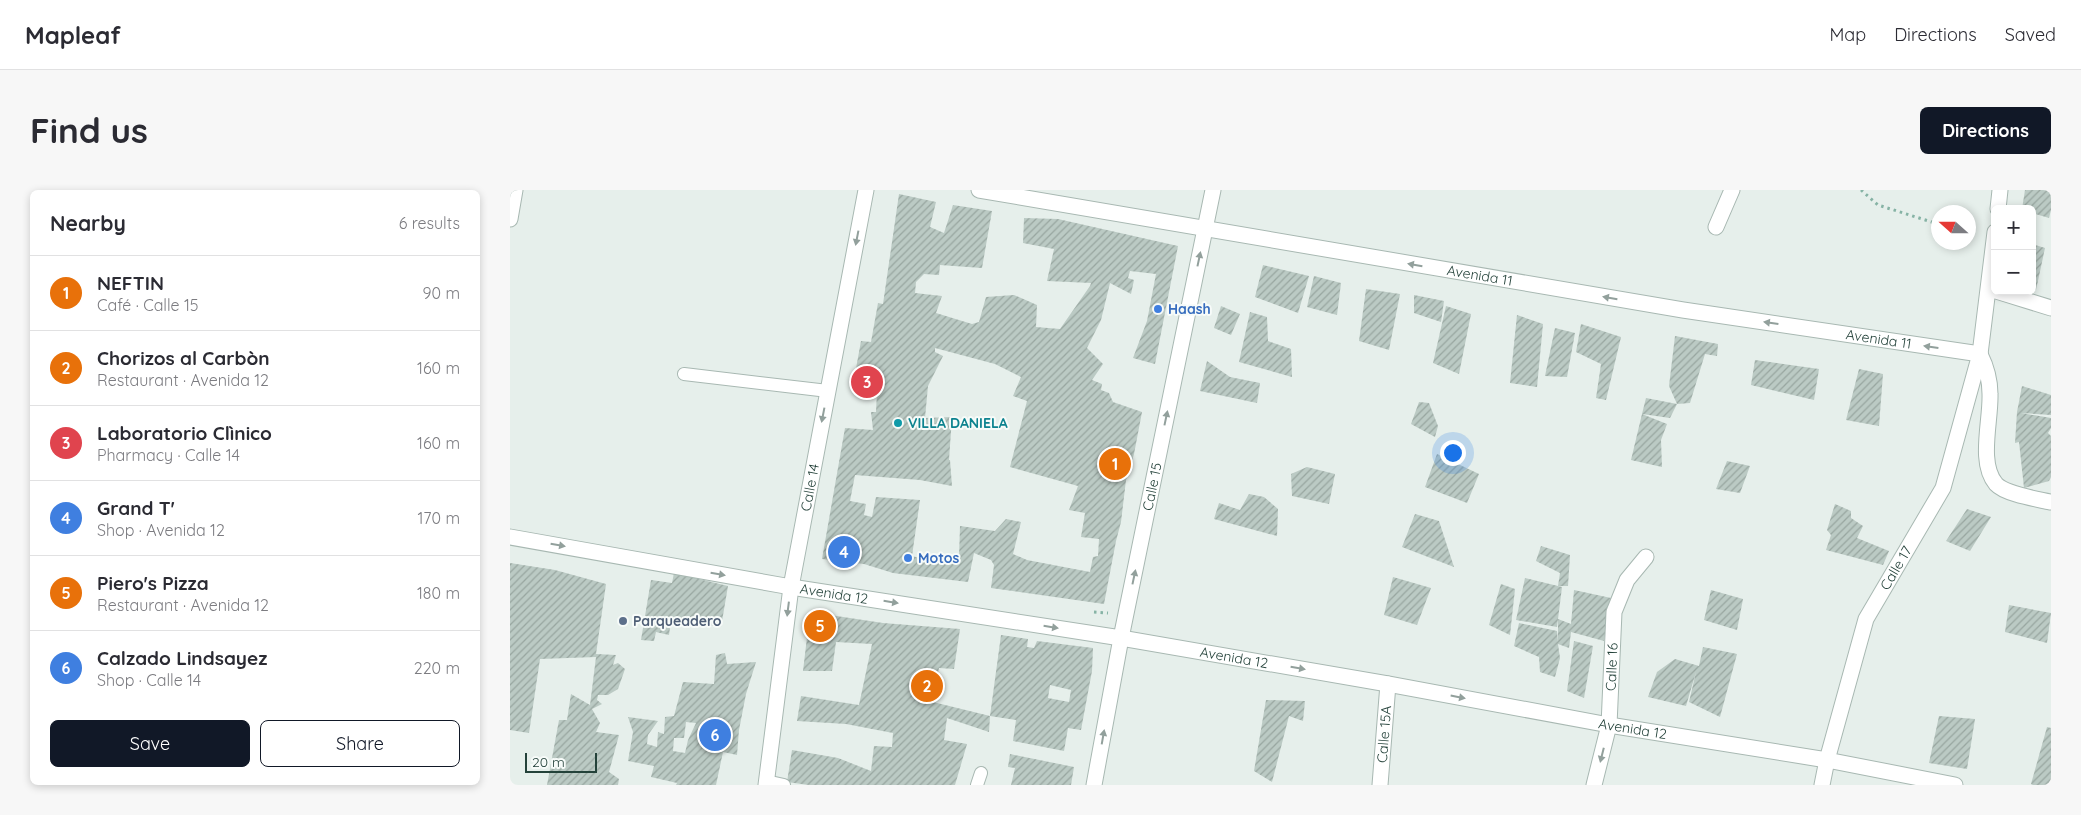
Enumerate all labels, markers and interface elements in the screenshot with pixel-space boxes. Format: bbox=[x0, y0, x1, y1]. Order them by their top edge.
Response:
text: Mapleaf bbox=[25, 20, 121, 50]
text: Map bbox=[1829, 23, 1866, 46]
text: Directions bbox=[1894, 23, 1977, 46]
text: Saved bbox=[2005, 23, 2056, 46]
button: Directions bbox=[1920, 107, 2051, 154]
text: Find us bbox=[30, 108, 148, 152]
north arrow bbox=[1931, 205, 1976, 250]
map controls bbox=[1991, 205, 2036, 295]
button: + bbox=[1991, 205, 2036, 250]
text: Nearby bbox=[50, 210, 126, 236]
text: 6 results bbox=[399, 213, 460, 233]
one-way arrow bbox=[853, 230, 861, 245]
button: − bbox=[1991, 250, 2036, 295]
one-way arrow bbox=[1195, 251, 1203, 267]
one-way arrow bbox=[1407, 260, 1423, 268]
street label: Avenida 11 bbox=[1446, 261, 1514, 290]
text: NEFTIN bbox=[97, 271, 164, 295]
text: 1 bbox=[63, 283, 69, 303]
text: 90 m bbox=[423, 283, 460, 303]
one-way arrow bbox=[1602, 293, 1618, 301]
text: Café · Calle 15 bbox=[97, 295, 199, 315]
place label: Haash bbox=[1168, 300, 1211, 318]
marker: Haash bbox=[1152, 303, 1164, 315]
one-way arrow bbox=[1762, 319, 1778, 327]
street label: Avenida 11 bbox=[1845, 325, 1913, 353]
one-way arrow bbox=[1923, 343, 1939, 351]
text: Chorizos al Carbòn bbox=[97, 346, 270, 370]
text: 2 bbox=[61, 358, 71, 378]
text: 160 m bbox=[417, 358, 460, 378]
pin: 3 bbox=[851, 363, 883, 401]
text: Restaurant · Avenida 12 bbox=[97, 370, 269, 390]
one-way arrow bbox=[819, 407, 827, 423]
one-way arrow bbox=[1162, 411, 1170, 426]
place label: VILLA DANIELA bbox=[908, 414, 1008, 432]
marker: VILLA DANIELA bbox=[892, 417, 904, 429]
text: Laboratorio Clìnico bbox=[97, 421, 272, 445]
text: 3 bbox=[62, 433, 70, 453]
text: 160 m bbox=[417, 433, 460, 453]
your location bbox=[1440, 440, 1466, 466]
text: Pharmacy · Calle 14 bbox=[97, 445, 240, 465]
pin: 1 bbox=[1099, 445, 1131, 483]
street label: Calle 15 bbox=[1138, 461, 1166, 512]
street label: Calle 14 bbox=[797, 462, 823, 513]
text: Grand T' bbox=[97, 496, 175, 520]
text: 4 bbox=[61, 508, 71, 528]
text: 170 m bbox=[417, 508, 460, 528]
text: Shop · Avenida 12 bbox=[97, 520, 225, 540]
pin: 4 bbox=[828, 533, 860, 571]
one-way arrow bbox=[550, 542, 566, 550]
street label: Calle 17 bbox=[1876, 543, 1916, 593]
place label: Motos bbox=[918, 549, 960, 567]
marker: Motos bbox=[902, 552, 914, 564]
one-way arrow bbox=[1130, 569, 1138, 585]
one-way arrow bbox=[710, 570, 726, 578]
text: Piero's Pizza bbox=[97, 571, 209, 595]
street label: Avenida 12 bbox=[799, 580, 870, 608]
text: 5 bbox=[61, 583, 71, 603]
text: 180 m bbox=[417, 583, 460, 603]
text: Restaurant · Avenida 12 bbox=[97, 595, 269, 615]
one-way arrow bbox=[883, 599, 899, 607]
one-way arrow bbox=[784, 601, 792, 617]
pin: 5 bbox=[804, 607, 836, 645]
place label: Parqueadero bbox=[633, 612, 722, 630]
marker: Parqueadero bbox=[617, 615, 629, 627]
one-way arrow bbox=[1044, 624, 1060, 632]
street label: Calle 16 bbox=[1602, 642, 1622, 692]
street label: Avenida 12 bbox=[1199, 643, 1270, 672]
text: Calzado Lindsayez bbox=[97, 646, 267, 670]
text: 6 bbox=[62, 658, 70, 678]
text: 220 m bbox=[414, 658, 460, 678]
one-way arrow bbox=[1290, 665, 1306, 673]
pin: 2 bbox=[911, 667, 943, 705]
text: Shop · Calle 14 bbox=[97, 670, 201, 690]
one-way arrow bbox=[1450, 693, 1466, 701]
street label: Calle 15A bbox=[1373, 705, 1395, 764]
street label: Avenida 12 bbox=[1597, 714, 1668, 743]
pin: 6 bbox=[699, 716, 731, 754]
button: Save bbox=[50, 720, 250, 767]
button: Share bbox=[260, 720, 460, 767]
one-way arrow bbox=[1100, 729, 1108, 745]
one-way arrow bbox=[1598, 747, 1606, 762]
scale bar bbox=[525, 750, 598, 773]
text: 20 m bbox=[532, 753, 565, 771]

